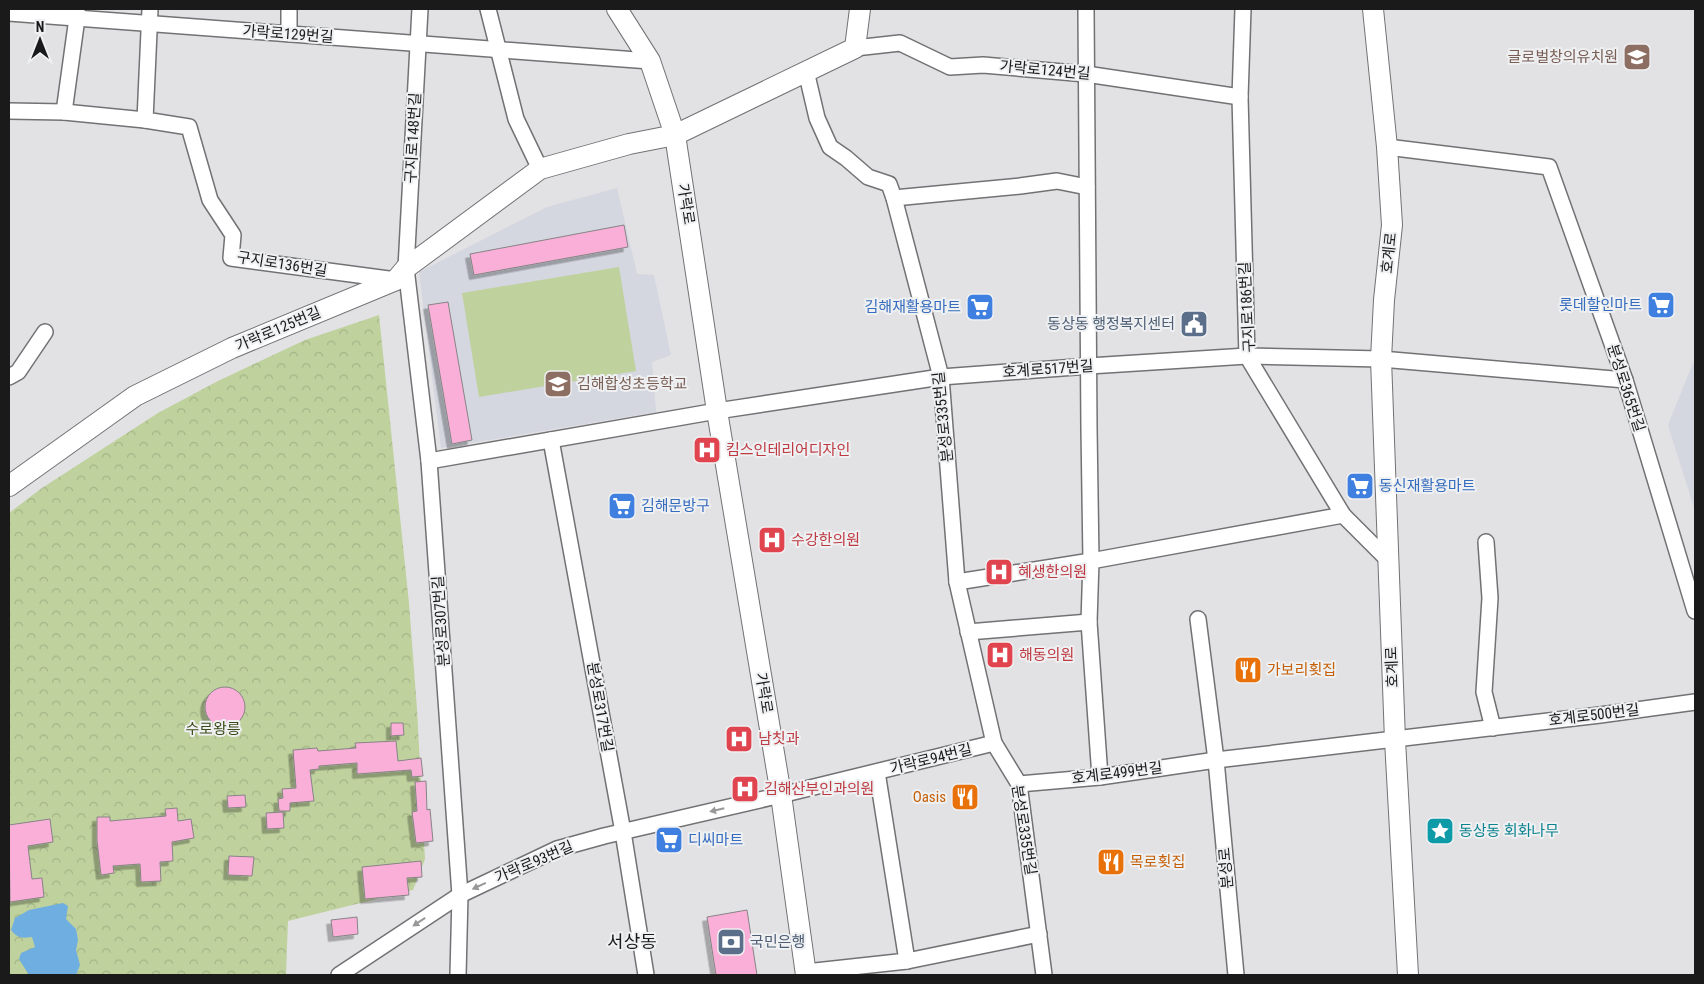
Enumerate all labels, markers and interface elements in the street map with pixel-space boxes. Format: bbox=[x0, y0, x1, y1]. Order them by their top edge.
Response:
north arrow bbox=[15, 15, 65, 65]
text: N bbox=[36, 19, 44, 35]
street label: 가락로129번길 bbox=[242, 22, 334, 46]
school or university icon: 글로벌창의유치원 bbox=[1622, 42, 1652, 72]
place label: 글로벌창의유치원 bbox=[1508, 48, 1618, 66]
street label: 가락로124번길 bbox=[999, 57, 1091, 83]
street label: 구지로148번길 bbox=[402, 92, 424, 184]
street label: 가락로 bbox=[674, 182, 698, 226]
street label: 호계로 bbox=[1378, 231, 1400, 275]
street label: 구지로136번길 bbox=[236, 248, 328, 280]
street label: 구지로186번길 bbox=[1236, 261, 1258, 353]
supermarket icon: 롯데할인마트 bbox=[1646, 290, 1676, 320]
supermarket icon: 김해재활용마트 bbox=[965, 292, 995, 322]
place label: 롯데할인마트 bbox=[1559, 296, 1642, 314]
place label: 김해재활용마트 bbox=[864, 298, 961, 316]
street label: 가락로125번길 bbox=[232, 303, 324, 355]
public building icon: 동상동 행정복지센터 bbox=[1179, 309, 1209, 339]
place label: 동상동 행정복지센터 bbox=[1047, 315, 1175, 333]
street label: 분성로365번길 bbox=[1603, 342, 1649, 434]
street label: 호계로517번길 bbox=[1002, 357, 1094, 381]
school or university icon: 김해합성초등학교 bbox=[543, 369, 573, 399]
street label: 분성로335번길 bbox=[929, 371, 957, 463]
place label: 김해합성초등학교 bbox=[577, 375, 687, 393]
hospital icon: 킴스인테리어디자인 bbox=[692, 435, 722, 465]
place label: 킴스인테리어디자인 bbox=[726, 441, 850, 459]
supermarket icon: 동신재활용마트 bbox=[1345, 471, 1375, 501]
place label: 동신재활용마트 bbox=[1379, 477, 1476, 495]
supermarket icon: 김해문방구 bbox=[607, 491, 637, 521]
place label: 김해문방구 bbox=[641, 497, 710, 515]
hospital icon: 수강한의원 bbox=[757, 525, 787, 555]
place label: 수강한의원 bbox=[791, 531, 860, 549]
hospital icon: 혜생한의원 bbox=[984, 557, 1014, 587]
place label: 혜생한의원 bbox=[1018, 563, 1087, 581]
street label: 분성로307번길 bbox=[429, 575, 453, 667]
hospital icon: 해동의원 bbox=[985, 640, 1015, 670]
place label: 해동의원 bbox=[1019, 646, 1074, 664]
street label: 호계로 bbox=[1382, 646, 1402, 688]
restaurant icon: 가보리횟집 bbox=[1233, 655, 1263, 685]
street label: 분성로317번길 bbox=[583, 661, 617, 753]
place label: 가보리횟집 bbox=[1267, 661, 1336, 679]
street label: 가락로 bbox=[752, 671, 776, 715]
street label: 호계로500번길 bbox=[1548, 701, 1640, 729]
park label: 수로왕릉 bbox=[185, 720, 241, 738]
hospital icon: 남칫과 bbox=[724, 724, 754, 754]
place label: 남칫과 bbox=[758, 730, 800, 748]
street label: 가락로94번길 bbox=[888, 740, 974, 778]
street label: 호계로499번길 bbox=[1071, 759, 1163, 787]
hospital icon: 김해산부인과의원 bbox=[730, 774, 760, 804]
place label: 김해산부인과의원 bbox=[764, 780, 874, 798]
restaurant icon: Oasis bbox=[950, 782, 980, 812]
street label: 분성로335번길 bbox=[1008, 784, 1040, 876]
place label: Oasis bbox=[913, 788, 946, 806]
one-way arrow bbox=[709, 806, 724, 814]
place icon: 동상동 회화나무 bbox=[1425, 816, 1455, 846]
place label: 동상동 회화나무 bbox=[1459, 822, 1559, 840]
supermarket icon: 디씨마트 bbox=[654, 825, 684, 855]
place label: 디씨마트 bbox=[688, 831, 743, 849]
street label: 가락로93번길 bbox=[492, 837, 576, 887]
restaurant icon: 목로횟집 bbox=[1096, 847, 1126, 877]
street label: 분성로 bbox=[1215, 847, 1237, 889]
place label: 목로횟집 bbox=[1130, 853, 1185, 871]
one-way arrow bbox=[472, 882, 486, 890]
one-way arrow bbox=[412, 917, 426, 926]
bank icon: 국민은행 bbox=[716, 927, 746, 957]
district label: 서상동 bbox=[607, 931, 657, 952]
place label: 국민은행 bbox=[750, 933, 805, 951]

